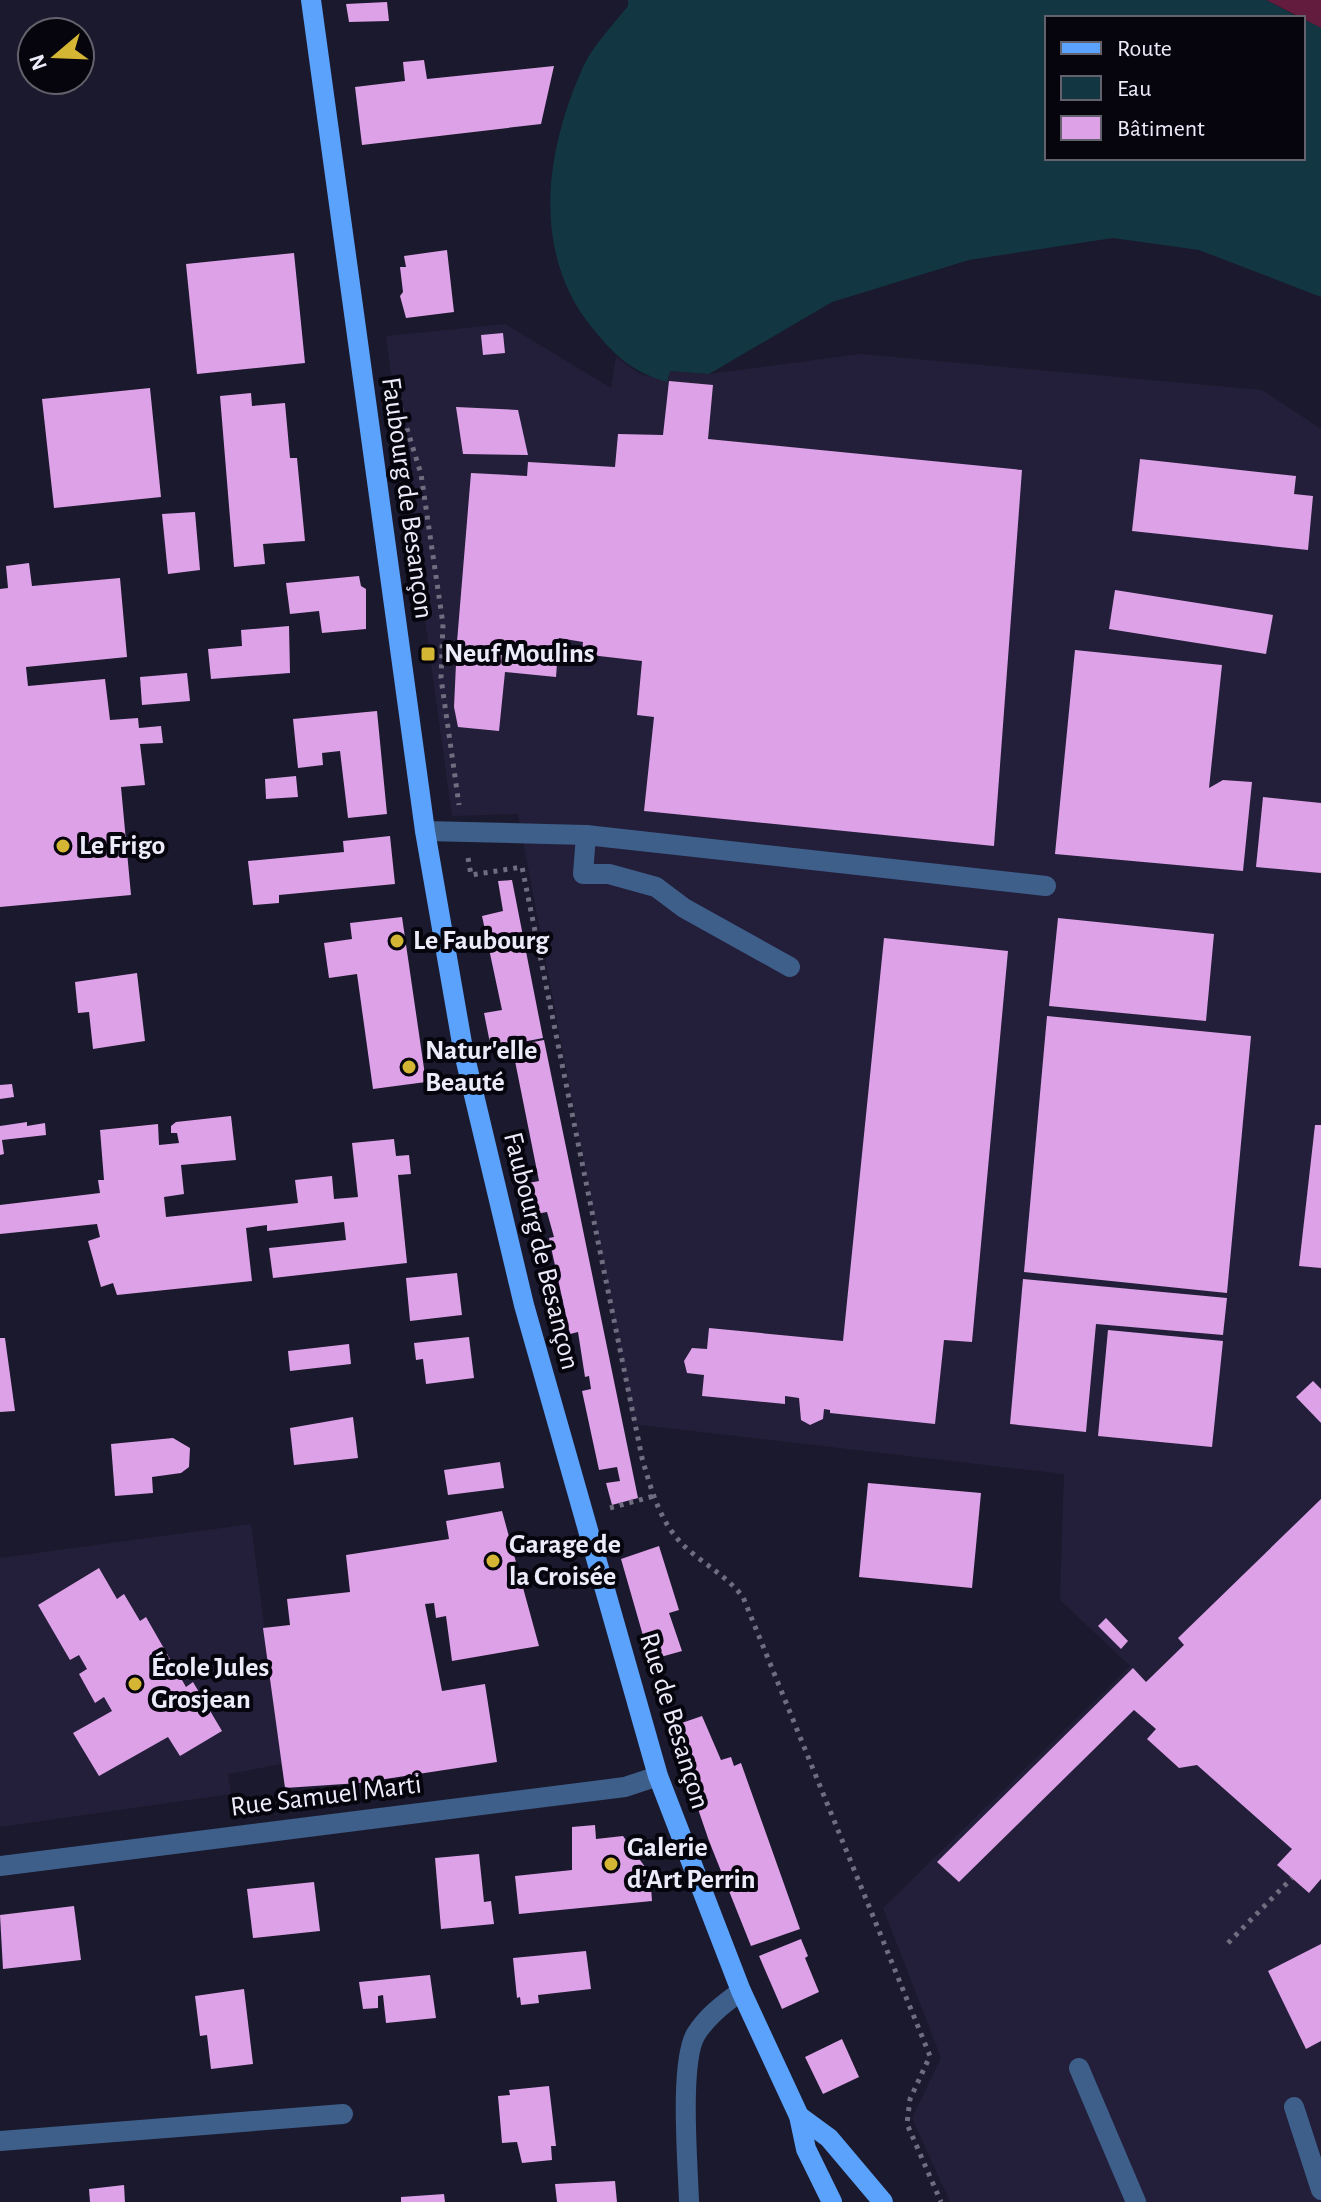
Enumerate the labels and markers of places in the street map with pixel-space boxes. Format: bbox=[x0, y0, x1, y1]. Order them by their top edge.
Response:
place label: Neuf Moulins bbox=[444, 640, 594, 668]
marker: Neuf Moulins bbox=[419, 645, 437, 663]
place label: Le Frigo bbox=[79, 832, 165, 860]
marker: Le Frigo bbox=[54, 837, 72, 855]
place label: Le Faubourg bbox=[413, 927, 550, 955]
marker: Le Faubourg bbox=[388, 932, 406, 950]
place label: Natur'elle Beauté bbox=[425, 1037, 538, 1097]
marker: Natur'elle Beauté bbox=[400, 1058, 418, 1076]
place label: Garage de la Croisée bbox=[509, 1531, 621, 1591]
marker: Garage de la Croisée bbox=[484, 1552, 502, 1570]
place label: École Jules Grosjean bbox=[151, 1651, 269, 1714]
marker: École Jules Grosjean bbox=[126, 1675, 144, 1693]
place label: Galerie d'Art Perrin bbox=[627, 1834, 756, 1894]
marker: Galerie d'Art Perrin bbox=[602, 1855, 620, 1873]

